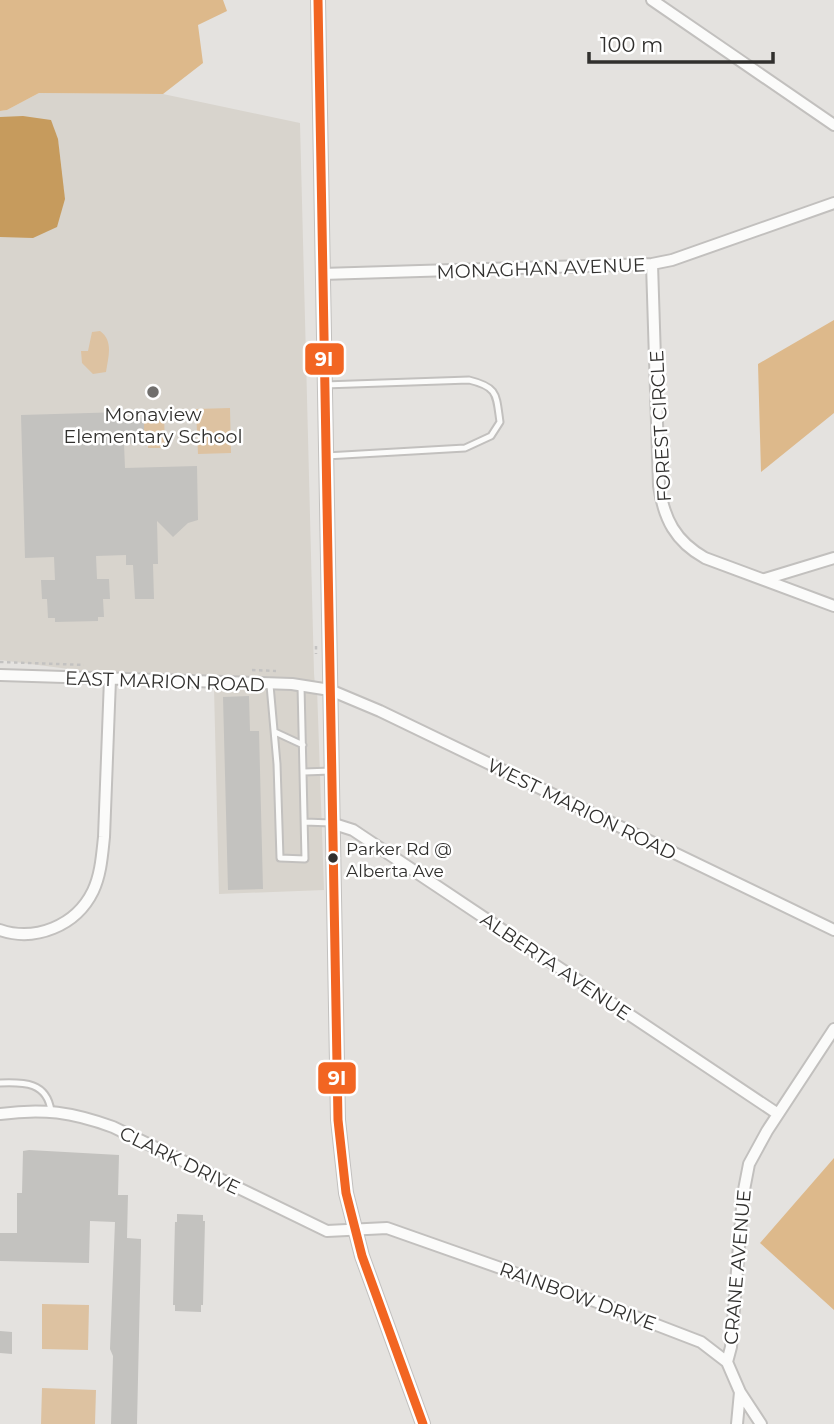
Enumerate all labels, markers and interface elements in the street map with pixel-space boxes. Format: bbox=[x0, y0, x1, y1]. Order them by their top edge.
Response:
scale bar bbox=[589, 21, 773, 65]
text: 100 m bbox=[600, 32, 663, 57]
street label: MONAGHAN AVENUE bbox=[436, 253, 646, 284]
line badge: 9I bbox=[304, 342, 345, 376]
text: 9I bbox=[315, 348, 333, 371]
street label: FOREST CIRCLE bbox=[645, 349, 676, 502]
marker: Monaview Elementary School bbox=[145, 384, 161, 400]
place label: Monaview Elementary School bbox=[63, 403, 243, 448]
street label: EAST MARION ROAD bbox=[65, 667, 265, 696]
street label: WEST MARION ROAD bbox=[484, 754, 680, 865]
place label: Parker Rd @ Alberta Ave bbox=[346, 839, 452, 881]
marker: Parker Rd @ Alberta Ave bbox=[326, 851, 340, 865]
street label: ALBERTA AVENUE bbox=[476, 908, 635, 1025]
line badge: 9I bbox=[317, 1061, 357, 1095]
text: 9I bbox=[328, 1067, 346, 1090]
street label: CLARK DRIVE bbox=[116, 1121, 244, 1200]
street label: CRANE AVENUE bbox=[719, 1188, 756, 1346]
street label: RAINBOW DRIVE bbox=[496, 1257, 659, 1336]

